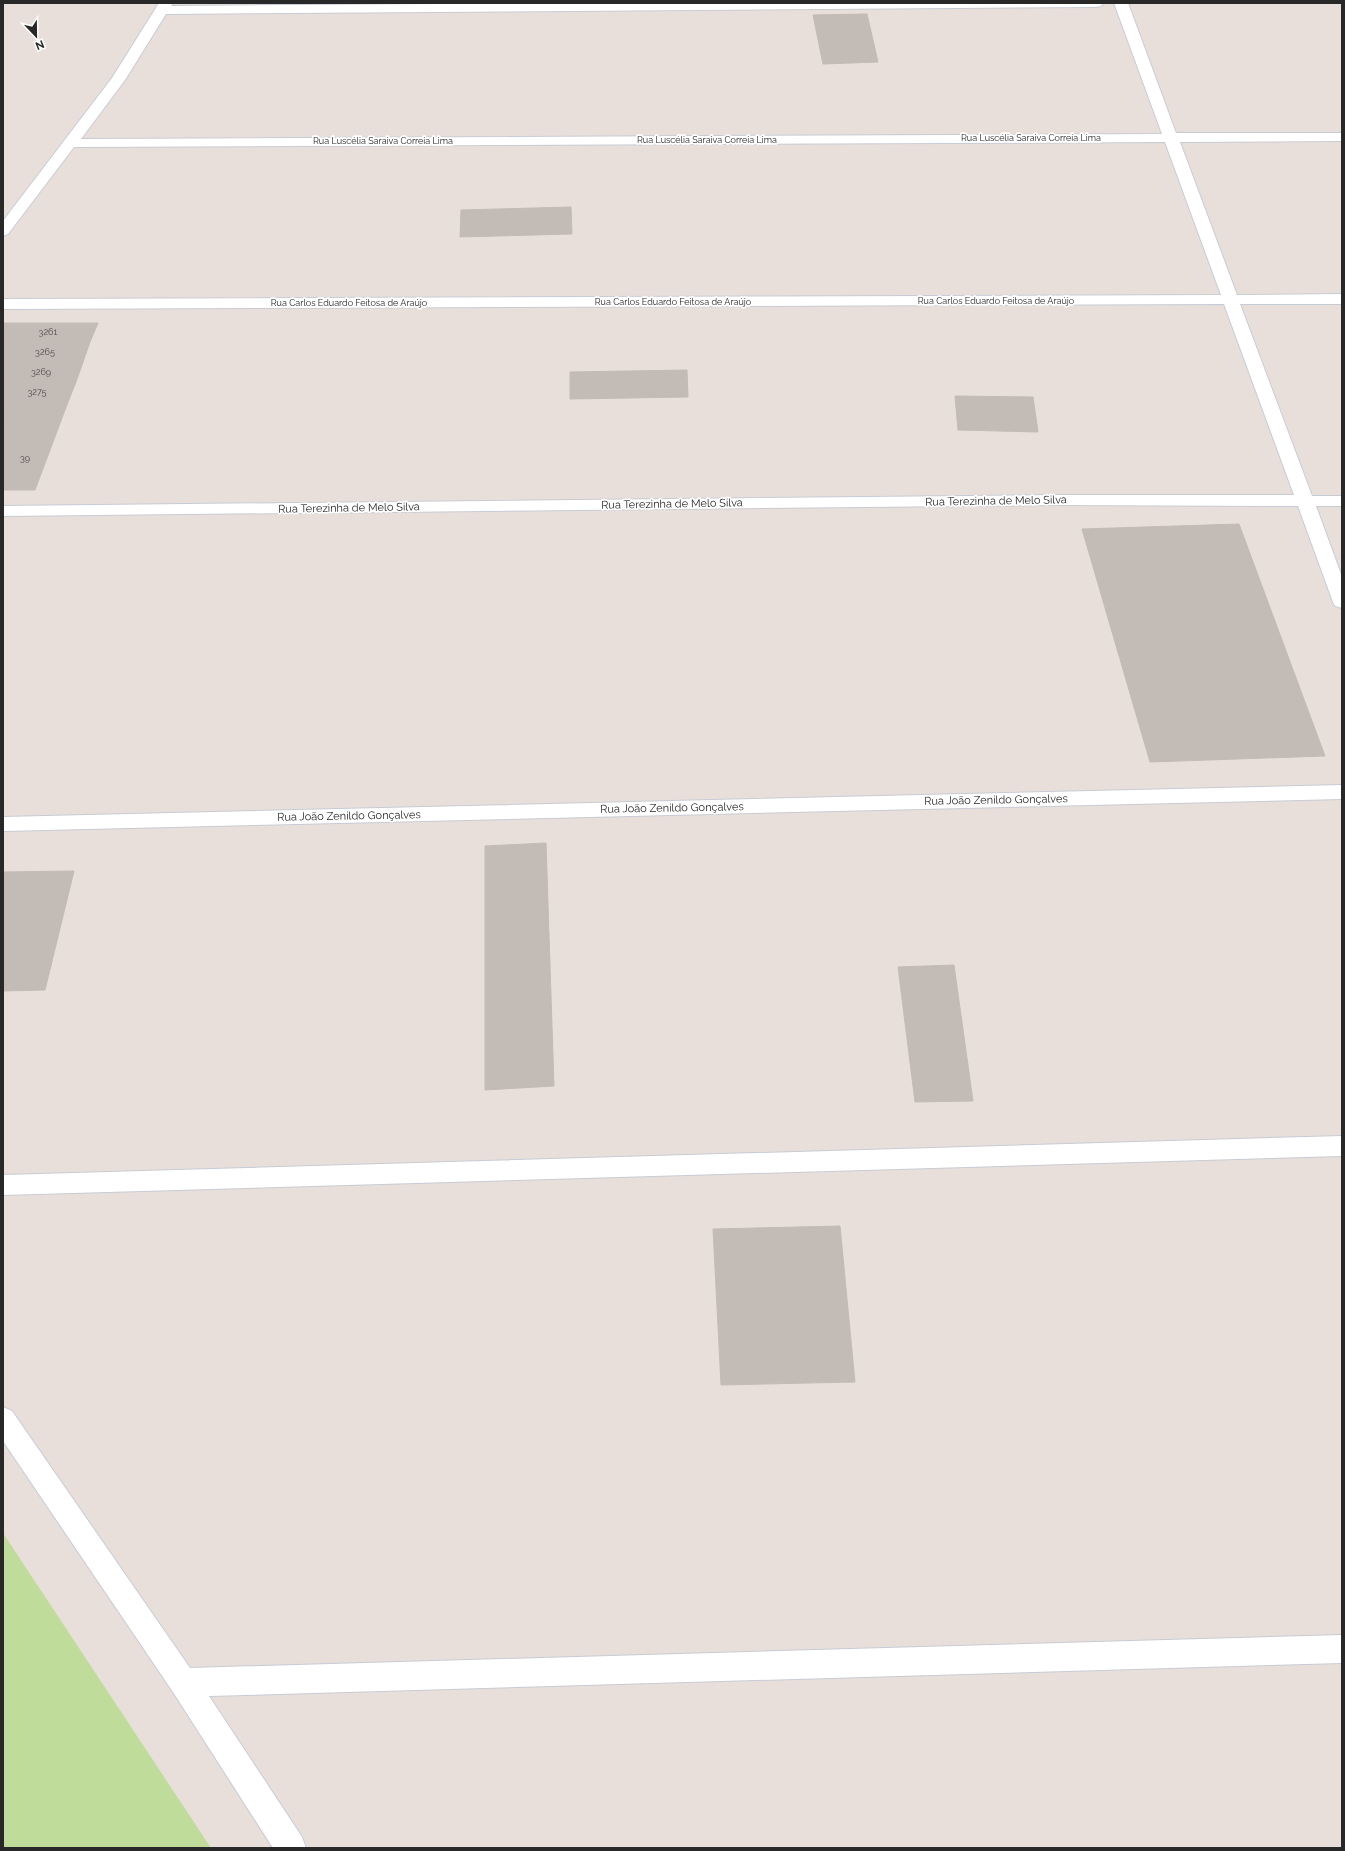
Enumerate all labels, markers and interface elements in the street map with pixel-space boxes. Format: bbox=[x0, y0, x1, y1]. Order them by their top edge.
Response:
north arrow bbox=[16, 16, 56, 56]
text: N bbox=[33, 37, 46, 52]
street label: Rua Luscélia Saraiva Correia Lima bbox=[961, 133, 1101, 143]
street label: Rua Luscélia Saraiva Correia Lima bbox=[637, 135, 777, 145]
street label: Rua Luscélia Saraiva Correia Lima bbox=[313, 136, 453, 146]
street label: Rua Carlos Eduardo Feitosa de Araújo bbox=[918, 296, 1074, 306]
street label: Rua Carlos Eduardo Feitosa de Araújo bbox=[595, 297, 751, 307]
street label: Rua Carlos Eduardo Feitosa de Araújo bbox=[271, 298, 427, 308]
house number: 3261 bbox=[39, 327, 58, 337]
house number: 3265 bbox=[35, 347, 55, 357]
house number: 3269 bbox=[31, 367, 51, 377]
house number: 3275 bbox=[27, 387, 47, 397]
house number: 39 bbox=[20, 453, 30, 463]
street label: Rua Terezinha de Melo Silva bbox=[925, 493, 1067, 509]
street label: Rua Terezinha de Melo Silva bbox=[601, 496, 743, 512]
street label: Rua Terezinha de Melo Silva bbox=[278, 500, 420, 516]
street label: Rua João Zenildo Gonçalves bbox=[924, 792, 1068, 808]
street label: Rua João Zenildo Gonçalves bbox=[600, 800, 744, 816]
street label: Rua João Zenildo Gonçalves bbox=[277, 808, 421, 824]

